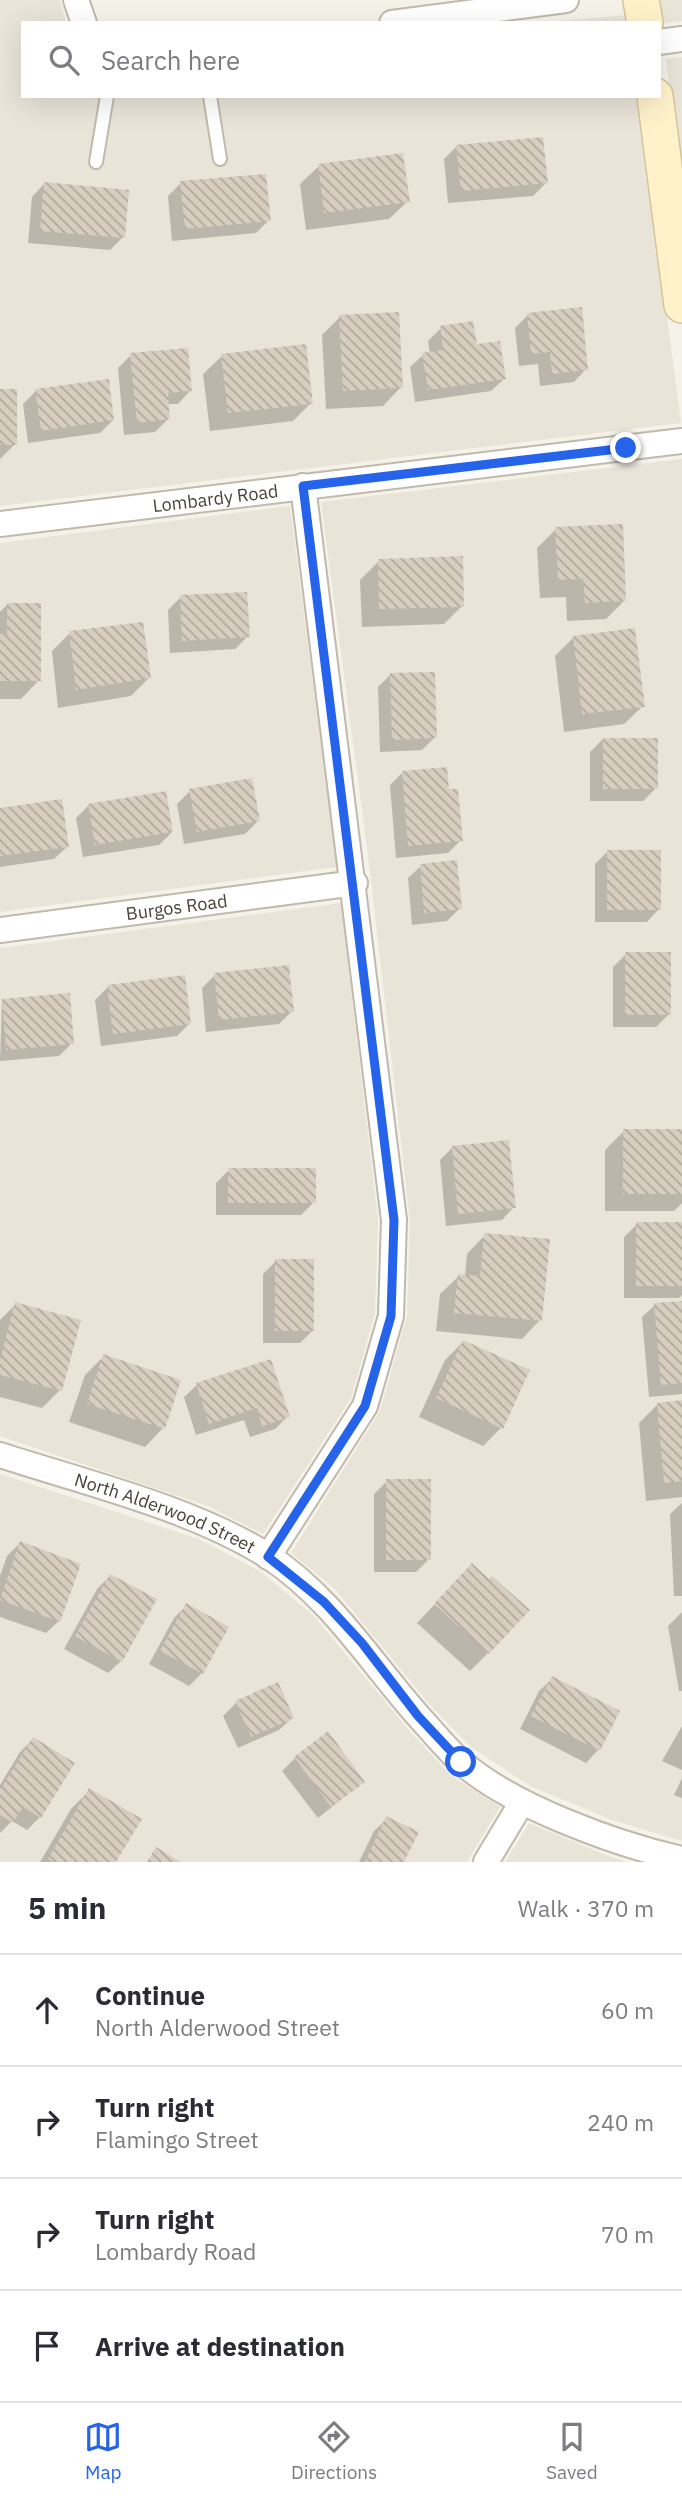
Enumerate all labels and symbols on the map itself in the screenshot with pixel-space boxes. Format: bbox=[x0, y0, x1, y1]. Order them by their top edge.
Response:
route end bbox=[610, 432, 641, 463]
street label: Lombardy Road bbox=[151, 479, 280, 517]
street label: Burgos Road bbox=[124, 889, 229, 925]
street label: North Alderwood Street bbox=[72, 1467, 260, 1558]
route start bbox=[445, 1746, 476, 1777]

